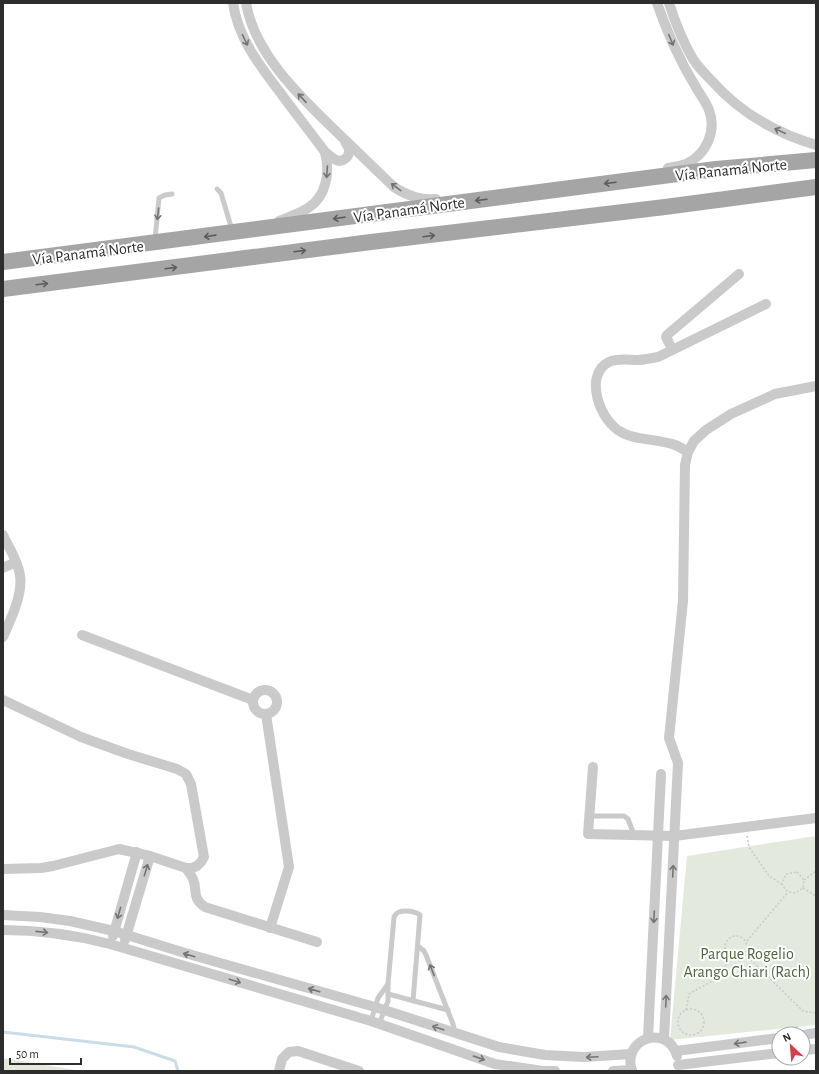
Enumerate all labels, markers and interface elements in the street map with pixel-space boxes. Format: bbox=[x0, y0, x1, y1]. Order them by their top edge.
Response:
one-way arrow bbox=[668, 33, 675, 45]
one-way arrow bbox=[242, 34, 249, 46]
one-way arrow bbox=[297, 93, 307, 103]
one-way arrow bbox=[774, 127, 786, 134]
street label: Vía Panamá Norte bbox=[675, 156, 788, 184]
one-way arrow bbox=[324, 165, 331, 178]
one-way arrow bbox=[604, 179, 617, 187]
one-way arrow bbox=[391, 183, 402, 192]
street label: Vía Panamá Norte bbox=[353, 194, 466, 226]
one-way arrow bbox=[475, 196, 488, 203]
one-way arrow bbox=[154, 207, 161, 220]
one-way arrow bbox=[333, 214, 346, 222]
one-way arrow bbox=[204, 232, 217, 240]
one-way arrow bbox=[422, 232, 435, 239]
street label: Vía Panamá Norte bbox=[32, 238, 145, 268]
one-way arrow bbox=[293, 248, 306, 255]
one-way arrow bbox=[164, 264, 177, 271]
one-way arrow bbox=[35, 280, 48, 288]
one-way arrow bbox=[143, 864, 150, 877]
one-way arrow bbox=[669, 865, 676, 878]
one-way arrow bbox=[115, 906, 122, 919]
one-way arrow bbox=[650, 910, 658, 923]
one-way arrow bbox=[35, 928, 48, 936]
park label: Parque Rogelio Arango Chiari (Rach) bbox=[683, 946, 811, 980]
one-way arrow bbox=[183, 950, 196, 958]
one-way arrow bbox=[428, 965, 435, 977]
one-way arrow bbox=[229, 978, 242, 985]
one-way arrow bbox=[308, 986, 321, 993]
one-way arrow bbox=[662, 995, 670, 1008]
one-way arrow bbox=[433, 1023, 445, 1031]
north arrow bbox=[771, 1026, 811, 1066]
text: N bbox=[781, 1031, 793, 1044]
scale bar bbox=[10, 1040, 81, 1066]
one-way arrow bbox=[734, 1040, 747, 1047]
text: 50 m bbox=[16, 1048, 39, 1060]
one-way arrow bbox=[586, 1053, 599, 1060]
one-way arrow bbox=[473, 1055, 485, 1063]

